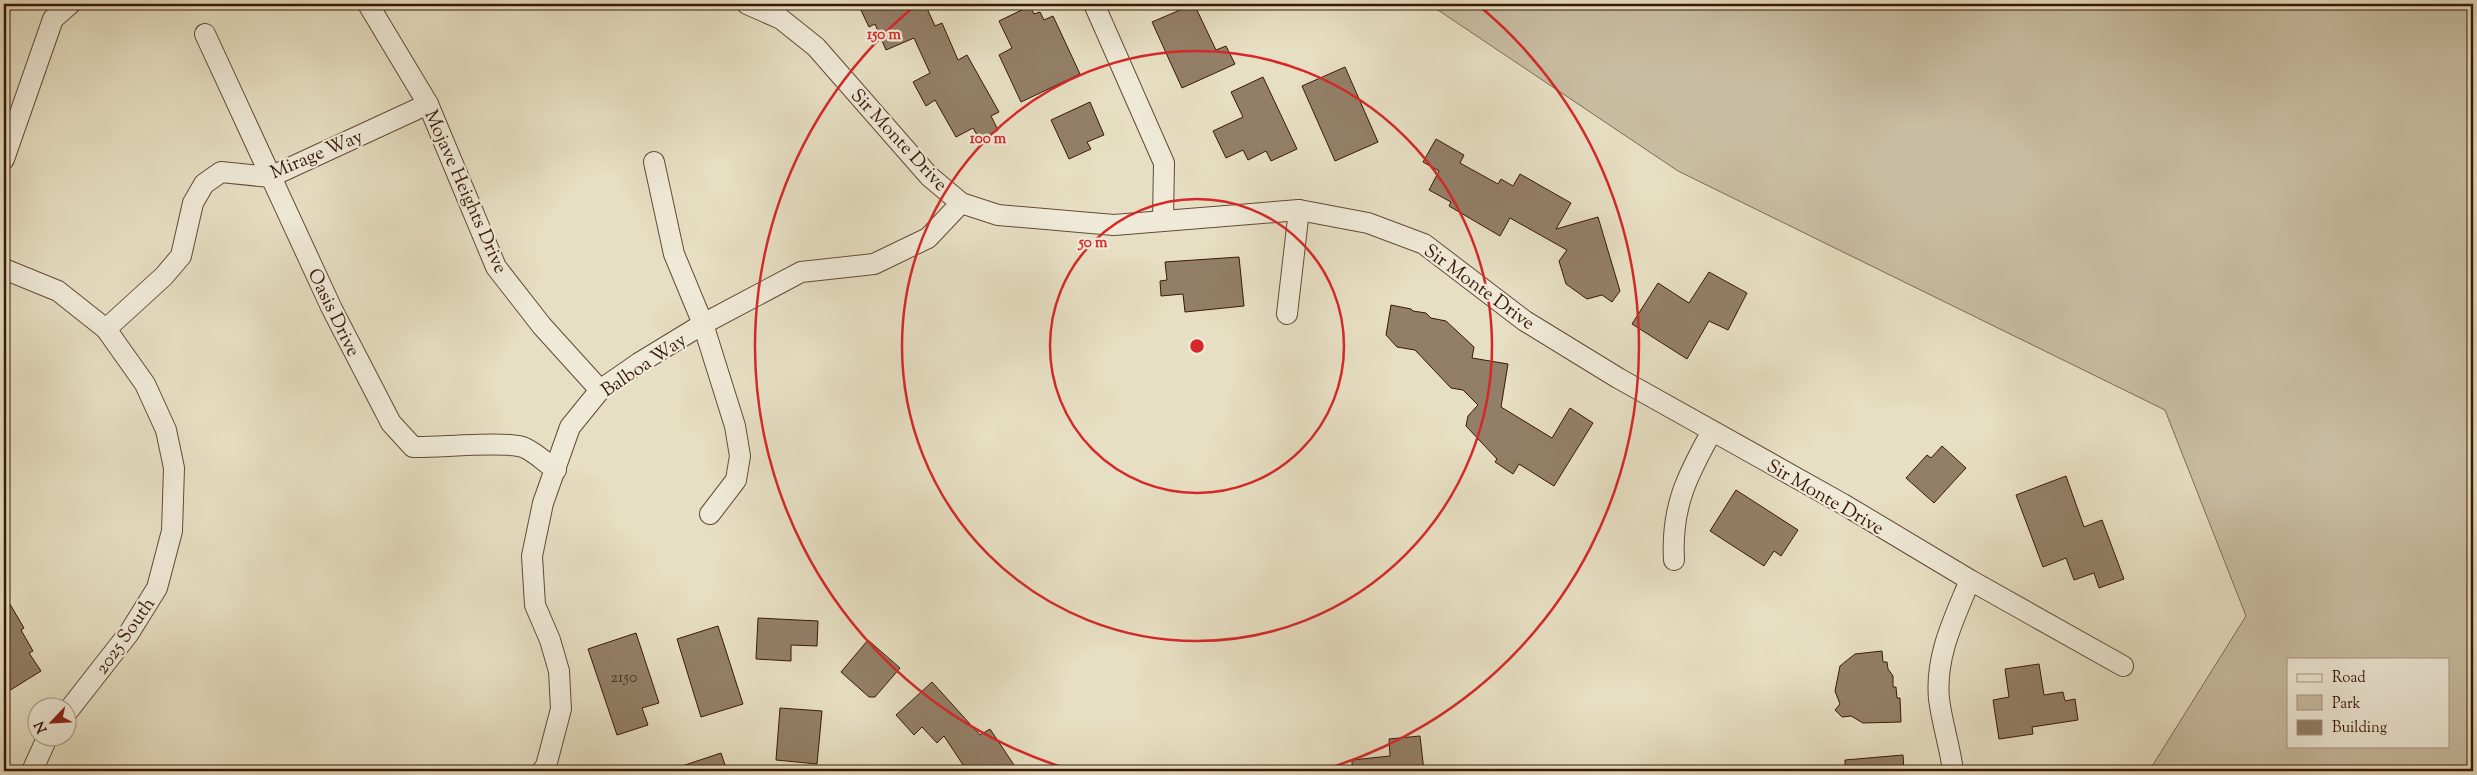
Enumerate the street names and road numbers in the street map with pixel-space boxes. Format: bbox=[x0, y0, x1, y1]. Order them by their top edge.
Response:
street label: Sir Monte Drive bbox=[843, 83, 953, 198]
street label: Mojave Heights Drive bbox=[416, 106, 513, 278]
street label: Mirage Way bbox=[266, 123, 368, 187]
street label: Sir Monte Drive bbox=[1417, 238, 1540, 338]
street label: Oasis Drive bbox=[300, 264, 366, 362]
street label: Balboa Way bbox=[596, 327, 693, 405]
street label: Sir Monte Drive bbox=[1761, 454, 1889, 543]
street label: 2025 South bbox=[90, 592, 162, 680]

